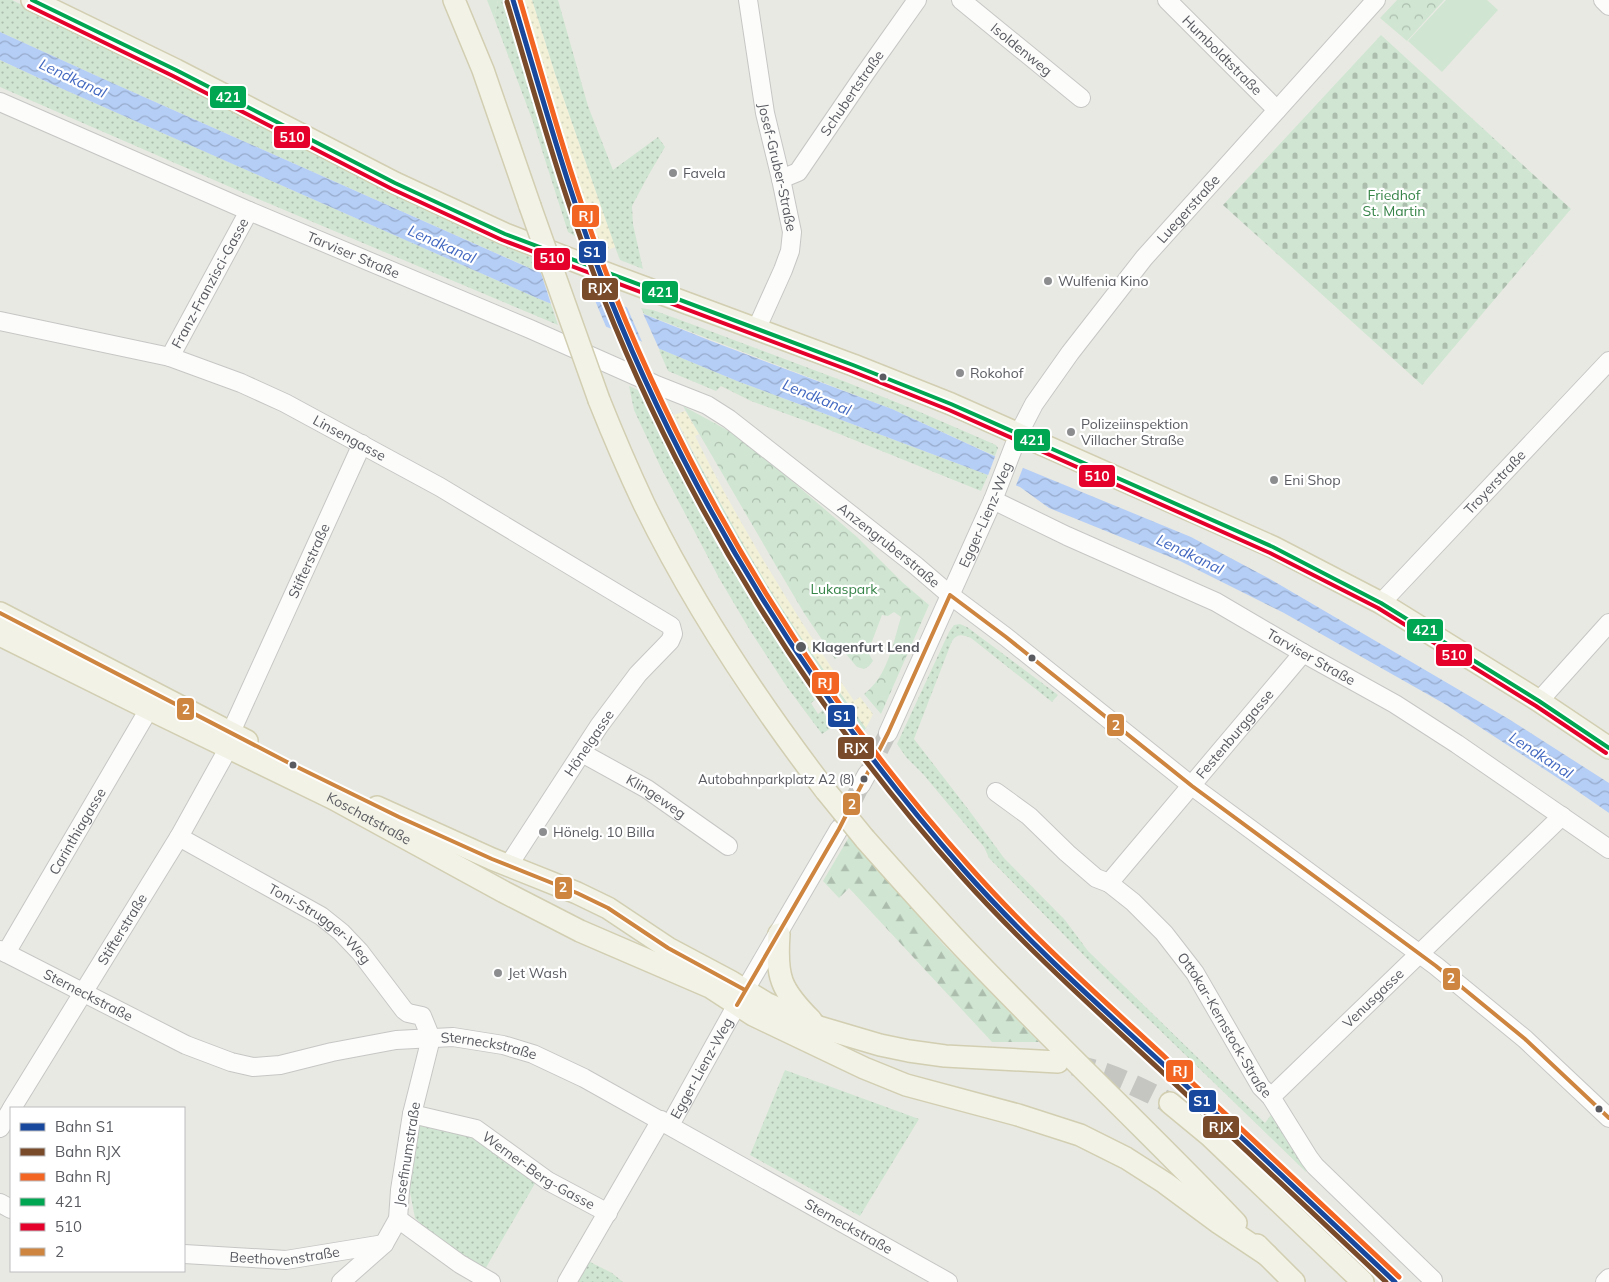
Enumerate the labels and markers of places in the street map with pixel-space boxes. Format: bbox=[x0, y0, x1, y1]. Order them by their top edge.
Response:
place label: Favela bbox=[683, 164, 726, 182]
marker: Favela bbox=[667, 167, 679, 179]
place label: Wulfenia Kino bbox=[1058, 272, 1148, 290]
marker: Wulfenia Kino bbox=[1042, 275, 1054, 287]
place label: Rokohof bbox=[970, 364, 1024, 382]
marker: Rokohof bbox=[954, 367, 966, 379]
unlabelled marker bbox=[878, 372, 888, 382]
place label: Polizeiinspektion Villacher Straße bbox=[1081, 415, 1189, 449]
marker: Polizeiinspektion Villacher Straße bbox=[1065, 426, 1077, 438]
place label: Eni Shop bbox=[1284, 471, 1341, 489]
marker: Eni Shop bbox=[1268, 474, 1280, 486]
place label: Klagenfurt Lend bbox=[812, 638, 920, 656]
marker: Klagenfurt Lend bbox=[794, 640, 808, 654]
unlabelled marker bbox=[1027, 653, 1037, 663]
unlabelled marker bbox=[288, 760, 298, 770]
place label: Autobahnparkplatz A2 (8) bbox=[698, 771, 855, 787]
marker: Autobahnparkplatz A2 (8) bbox=[859, 774, 869, 784]
place label: Hönelg. 10 Billa bbox=[553, 823, 655, 841]
marker: Hönelg. 10 Billa bbox=[537, 826, 549, 838]
place label: Jet Wash bbox=[508, 964, 567, 982]
marker: Jet Wash bbox=[492, 967, 504, 979]
unlabelled marker bbox=[1594, 1104, 1604, 1114]

